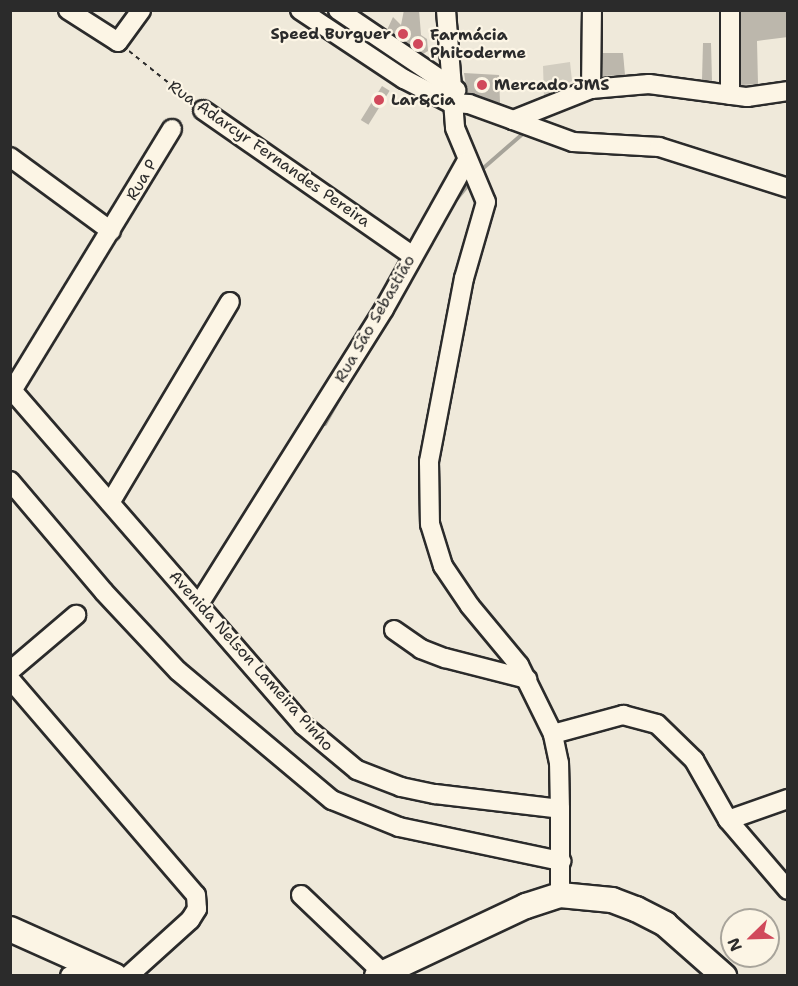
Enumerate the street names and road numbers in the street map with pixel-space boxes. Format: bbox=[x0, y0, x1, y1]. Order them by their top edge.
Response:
street label: Rua Adarcyr Fernandes Pereira bbox=[164, 77, 374, 231]
street label: Rua P bbox=[122, 156, 162, 204]
street label: Rua São Sebastião bbox=[331, 252, 419, 386]
street label: Avenida Nelson Lameira Pinho bbox=[165, 567, 337, 755]

